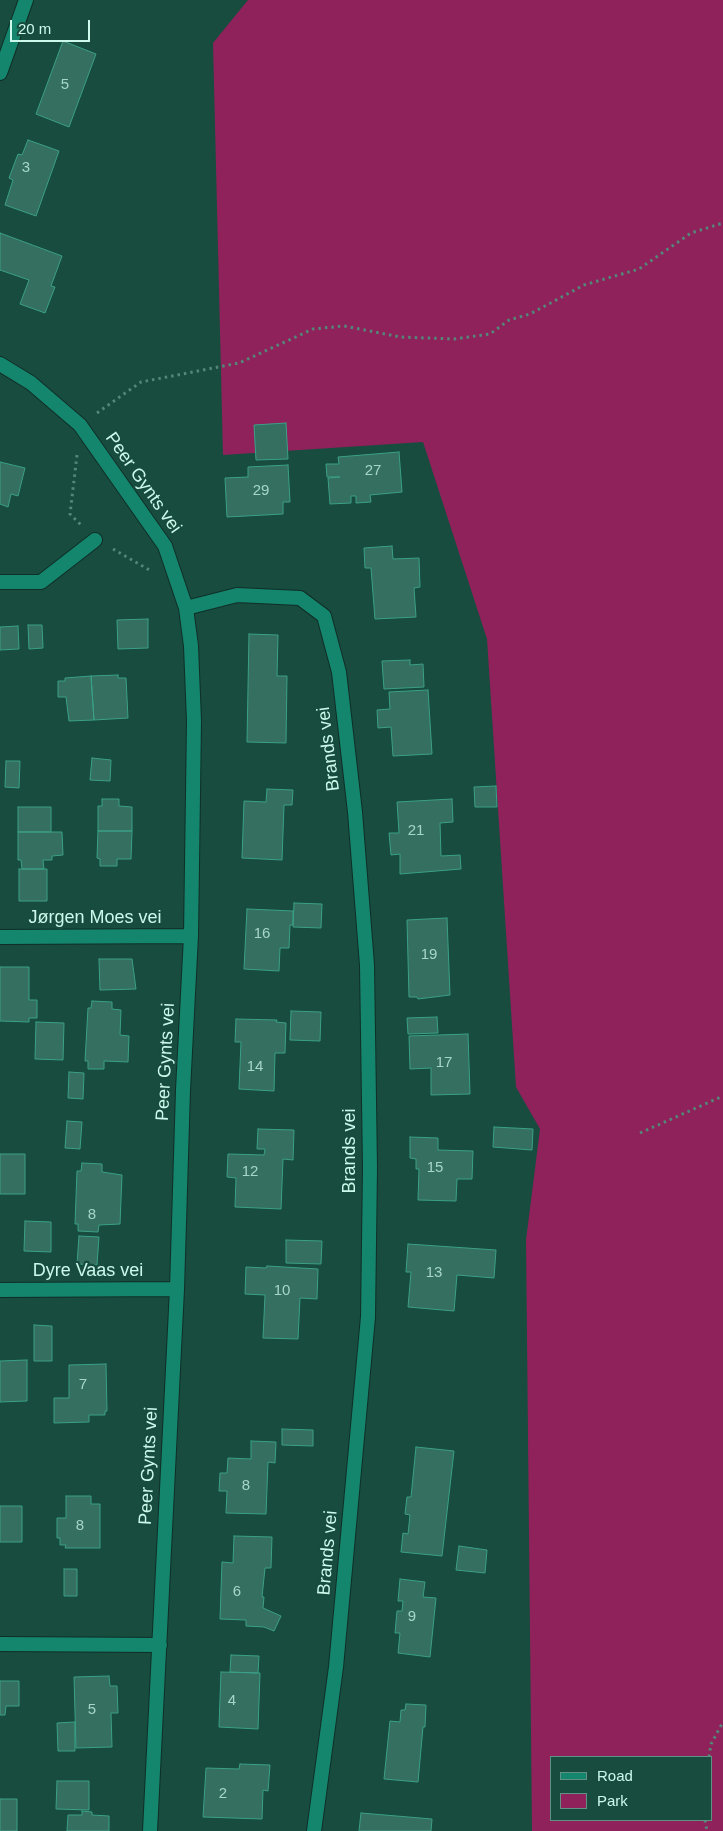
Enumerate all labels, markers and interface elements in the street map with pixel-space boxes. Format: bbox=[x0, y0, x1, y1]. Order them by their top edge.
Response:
scale bar bbox=[12, 10, 92, 42]
text: 20 m bbox=[18, 20, 51, 37]
house number: 5 bbox=[61, 76, 69, 94]
house number: 3 bbox=[22, 159, 30, 177]
street label: Peer Gynts vei bbox=[100, 428, 186, 538]
house number: 27 bbox=[365, 462, 381, 480]
house number: 29 bbox=[253, 482, 269, 500]
street label: Brands vei bbox=[313, 705, 345, 793]
house number: 21 bbox=[408, 822, 424, 840]
street label: Jørgen Moes vei bbox=[28, 907, 162, 929]
house number: 16 bbox=[254, 925, 270, 943]
house number: 19 bbox=[421, 946, 437, 964]
street label: Peer Gynts vei bbox=[152, 1002, 180, 1122]
house number: 17 bbox=[436, 1054, 452, 1072]
house number: 14 bbox=[247, 1058, 263, 1076]
street label: Brands vei bbox=[339, 1108, 361, 1194]
house number: 15 bbox=[427, 1159, 443, 1177]
house number: 12 bbox=[242, 1163, 258, 1181]
house number: 8 bbox=[88, 1206, 96, 1224]
street label: Dyre Vaas vei bbox=[33, 1260, 143, 1282]
house number: 13 bbox=[426, 1264, 442, 1282]
house number: 10 bbox=[274, 1282, 290, 1300]
house number: 7 bbox=[79, 1376, 87, 1394]
street label: Peer Gynts vei bbox=[135, 1406, 163, 1526]
house number: 8 bbox=[242, 1477, 250, 1495]
street label: Brands vei bbox=[314, 1510, 342, 1596]
house number: 8 bbox=[76, 1517, 84, 1535]
house number: 6 bbox=[233, 1583, 241, 1601]
house number: 9 bbox=[408, 1608, 416, 1626]
house number: 4 bbox=[228, 1692, 236, 1710]
house number: 5 bbox=[88, 1701, 96, 1719]
legend bbox=[550, 1756, 713, 1821]
text: Road bbox=[597, 1767, 633, 1784]
house number: 2 bbox=[219, 1785, 227, 1803]
text: Park bbox=[597, 1792, 628, 1809]

